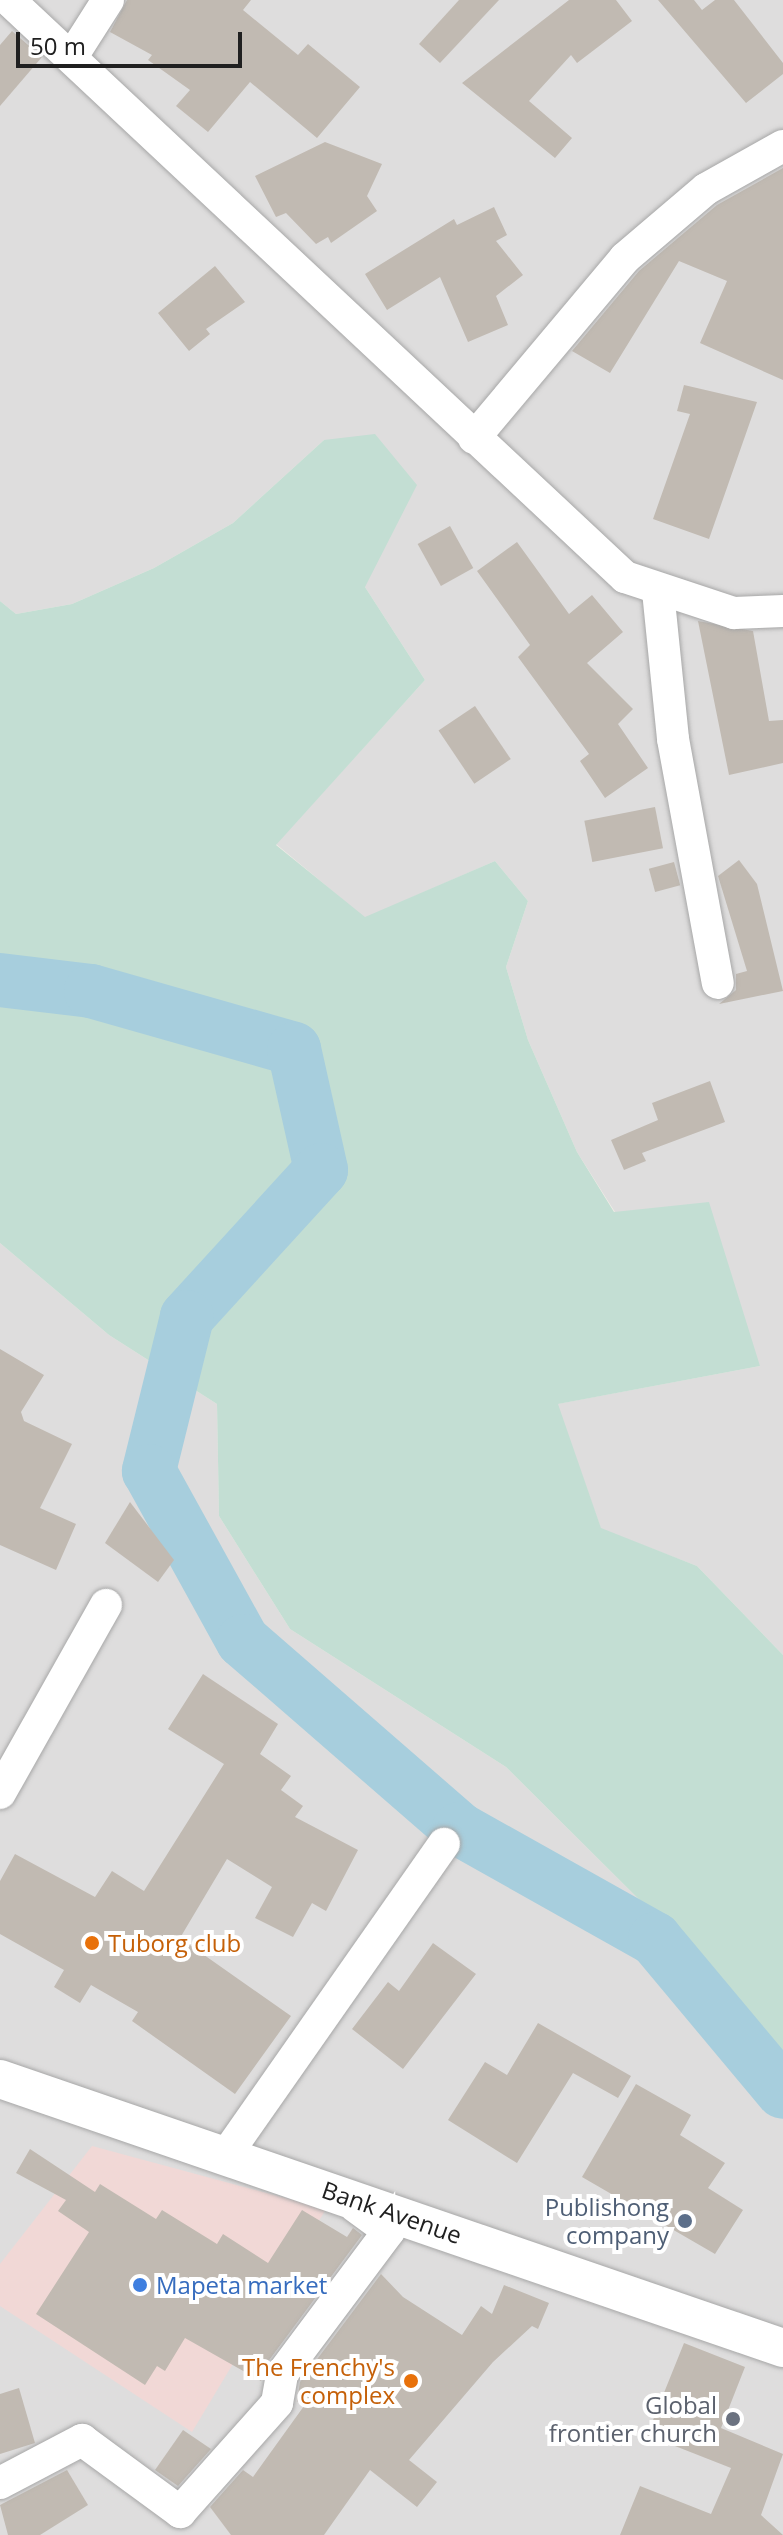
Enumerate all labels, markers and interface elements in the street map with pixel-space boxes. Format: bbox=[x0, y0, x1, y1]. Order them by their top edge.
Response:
scale bar bbox=[20, 16, 246, 66]
text: 50 m bbox=[30, 29, 86, 62]
place label: Tuborg club bbox=[108, 1929, 241, 1957]
marker: Tuborg club bbox=[83, 1934, 101, 1952]
street label: Bank Avenue bbox=[318, 2175, 466, 2249]
place label: Publishong company bbox=[545, 2193, 669, 2249]
marker: Publishong company bbox=[676, 2212, 694, 2230]
place label: Mapeta market bbox=[156, 2271, 327, 2299]
marker: Mapeta market bbox=[131, 2276, 149, 2294]
place label: The Frenchy's complex bbox=[242, 2353, 395, 2409]
marker: The Frenchy's complex bbox=[402, 2372, 420, 2390]
place label: Global frontier church bbox=[549, 2391, 717, 2447]
marker: Global frontier church bbox=[724, 2410, 742, 2428]

